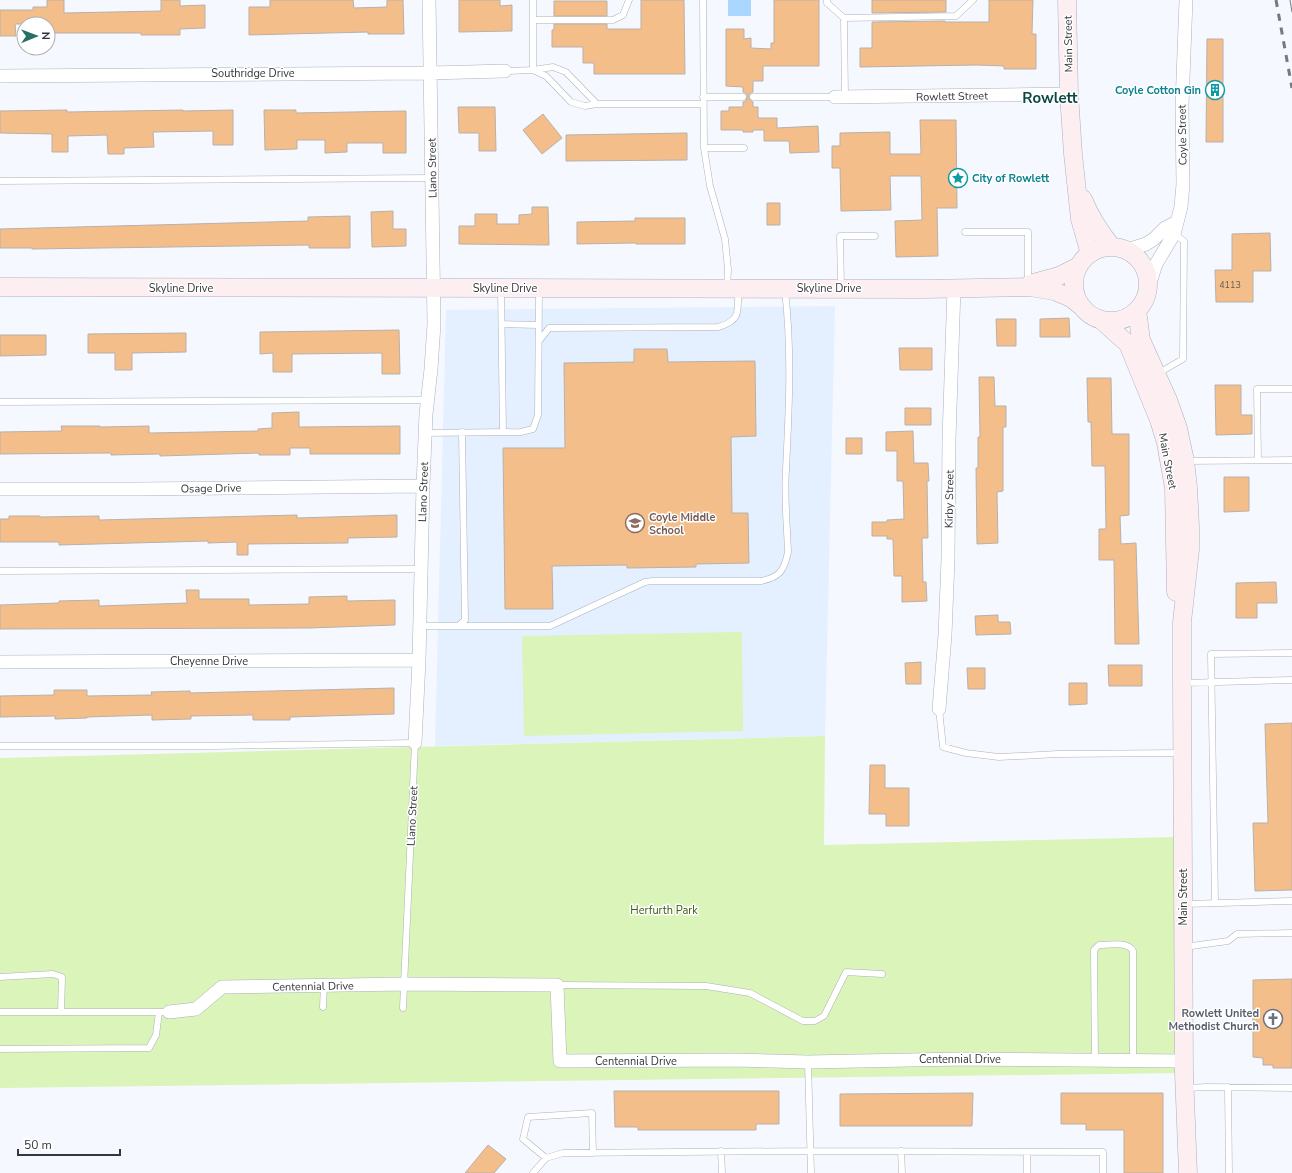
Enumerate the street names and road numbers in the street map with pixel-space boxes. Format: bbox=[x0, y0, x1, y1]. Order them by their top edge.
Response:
street label: Main Street bbox=[1061, 15, 1076, 73]
street label: Southridge Drive bbox=[211, 66, 295, 81]
street label: Rowlett Street bbox=[916, 88, 988, 105]
street label: Coyle Street bbox=[1174, 104, 1191, 165]
street label: Llano Street bbox=[424, 138, 441, 198]
street label: Skyline Drive bbox=[149, 281, 213, 296]
street label: Skyline Drive bbox=[473, 281, 537, 296]
street label: Skyline Drive bbox=[797, 281, 861, 296]
street label: Main Street bbox=[1155, 432, 1180, 491]
street label: Llano Street bbox=[415, 461, 432, 522]
street label: Kirby Street bbox=[941, 470, 958, 528]
street label: Osage Drive bbox=[180, 480, 242, 497]
street label: Cheyenne Drive bbox=[170, 654, 248, 669]
street label: Llano Street bbox=[403, 785, 422, 847]
street label: Main Street bbox=[1176, 868, 1191, 925]
street label: Centennial Drive bbox=[272, 978, 354, 995]
street label: Centennial Drive bbox=[919, 1052, 1001, 1067]
street label: Centennial Drive bbox=[595, 1054, 677, 1069]

